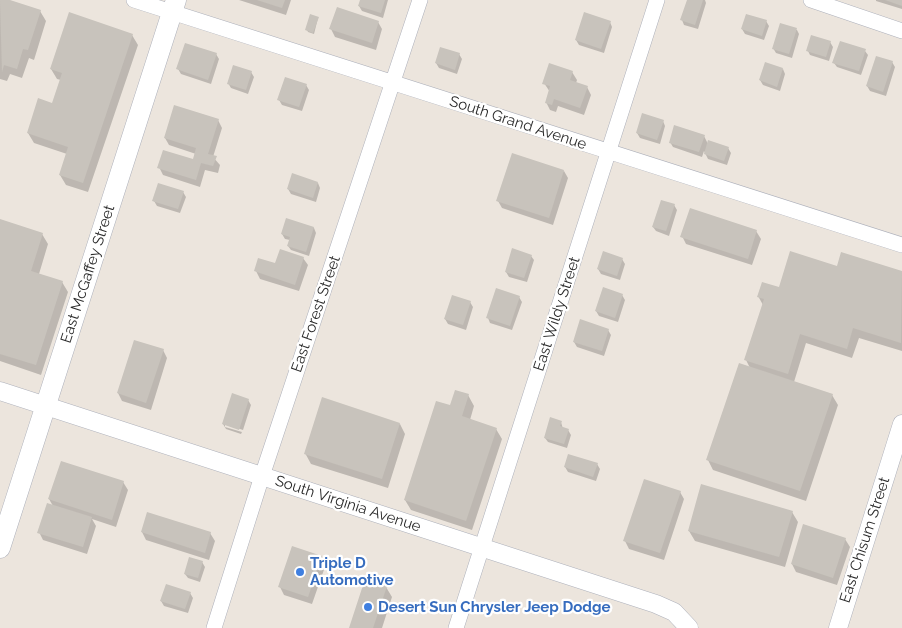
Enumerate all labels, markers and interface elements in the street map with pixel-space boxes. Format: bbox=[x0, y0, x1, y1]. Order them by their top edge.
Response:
street label: South Grand Avenue bbox=[447, 92, 589, 154]
street label: East McGaffey Street bbox=[57, 203, 119, 345]
street label: East Forest Street bbox=[288, 253, 344, 375]
street label: East Wildy Street bbox=[530, 255, 584, 373]
street label: South Virginia Avenue bbox=[273, 472, 423, 536]
street label: East Chisum Street bbox=[836, 475, 894, 605]
place label: Triple D Automotive bbox=[310, 554, 393, 589]
marker: Triple D Automotive bbox=[294, 566, 306, 578]
place label: Desert Sun Chrysler Jeep Dodge bbox=[378, 598, 610, 616]
marker: Desert Sun Chrysler Jeep Dodge bbox=[362, 601, 374, 613]

